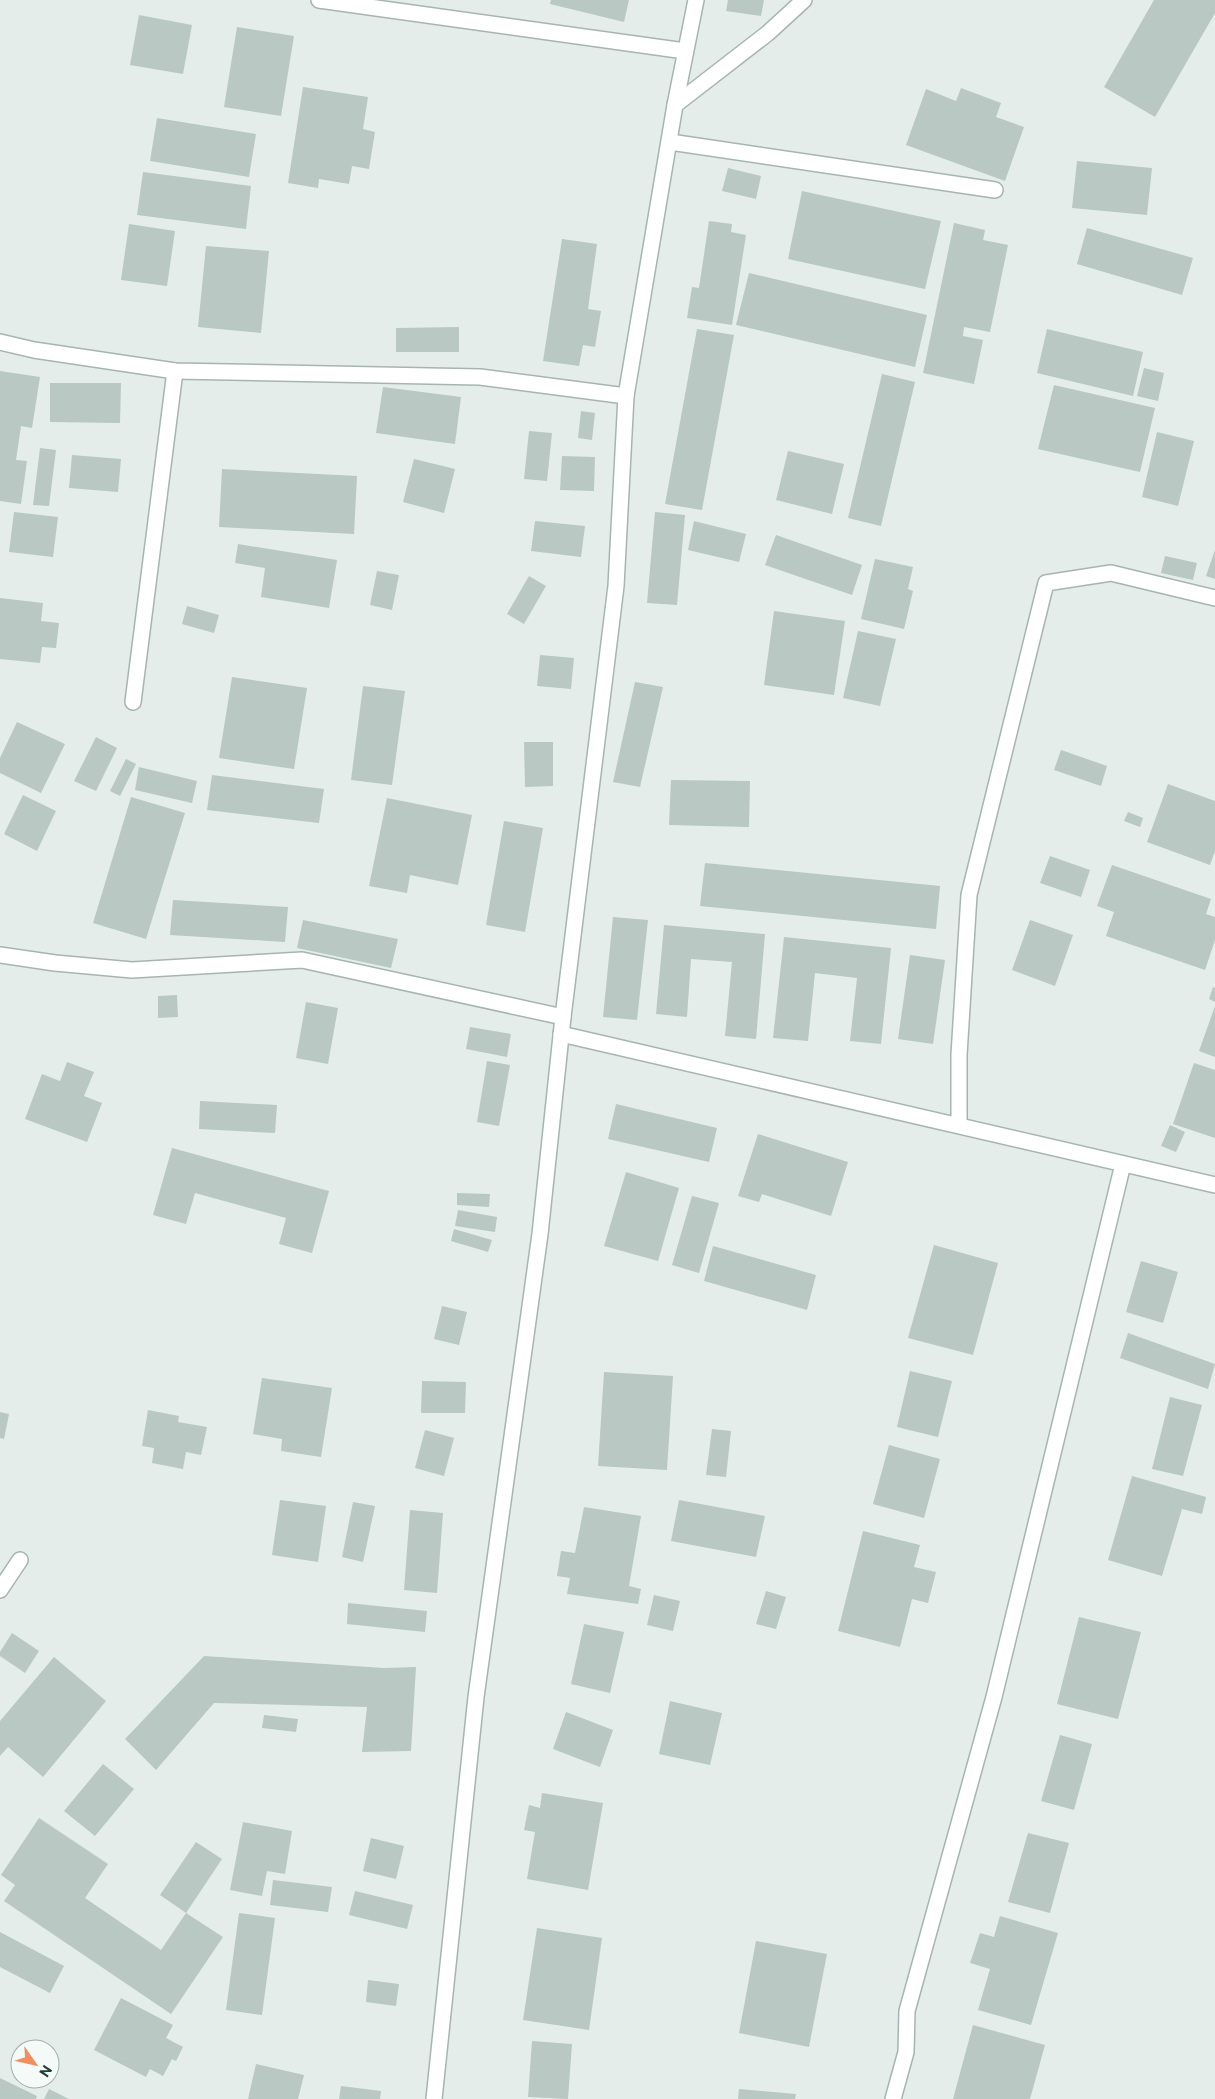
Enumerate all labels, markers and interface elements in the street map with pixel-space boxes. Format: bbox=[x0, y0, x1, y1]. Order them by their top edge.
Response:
north arrow bbox=[10, 2039, 60, 2089]
text: N bbox=[36, 2062, 56, 2081]

